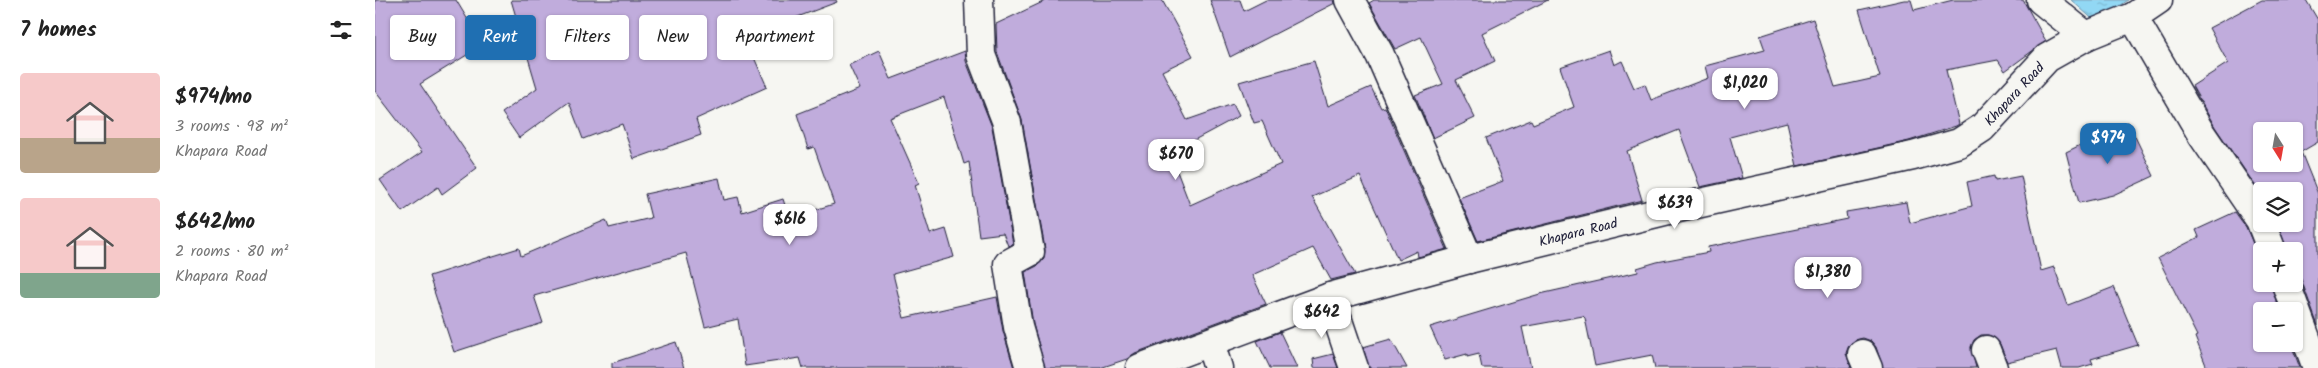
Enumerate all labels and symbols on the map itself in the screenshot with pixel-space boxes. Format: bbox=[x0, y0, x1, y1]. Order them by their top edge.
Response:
street label: Khapara Road bbox=[1979, 57, 2051, 132]
pin: $1,020 bbox=[1704, 68, 1786, 110]
pin: $974 bbox=[2078, 122, 2138, 165]
north arrow bbox=[2253, 122, 2303, 172]
pin: $670 bbox=[1146, 138, 1206, 181]
pin: $639 bbox=[1645, 188, 1705, 230]
pin: $616 bbox=[760, 204, 820, 246]
street label: Khapara Road bbox=[1537, 212, 1621, 253]
pin: $1,380 bbox=[1787, 256, 1869, 299]
pin: $642 bbox=[1292, 296, 1352, 339]

